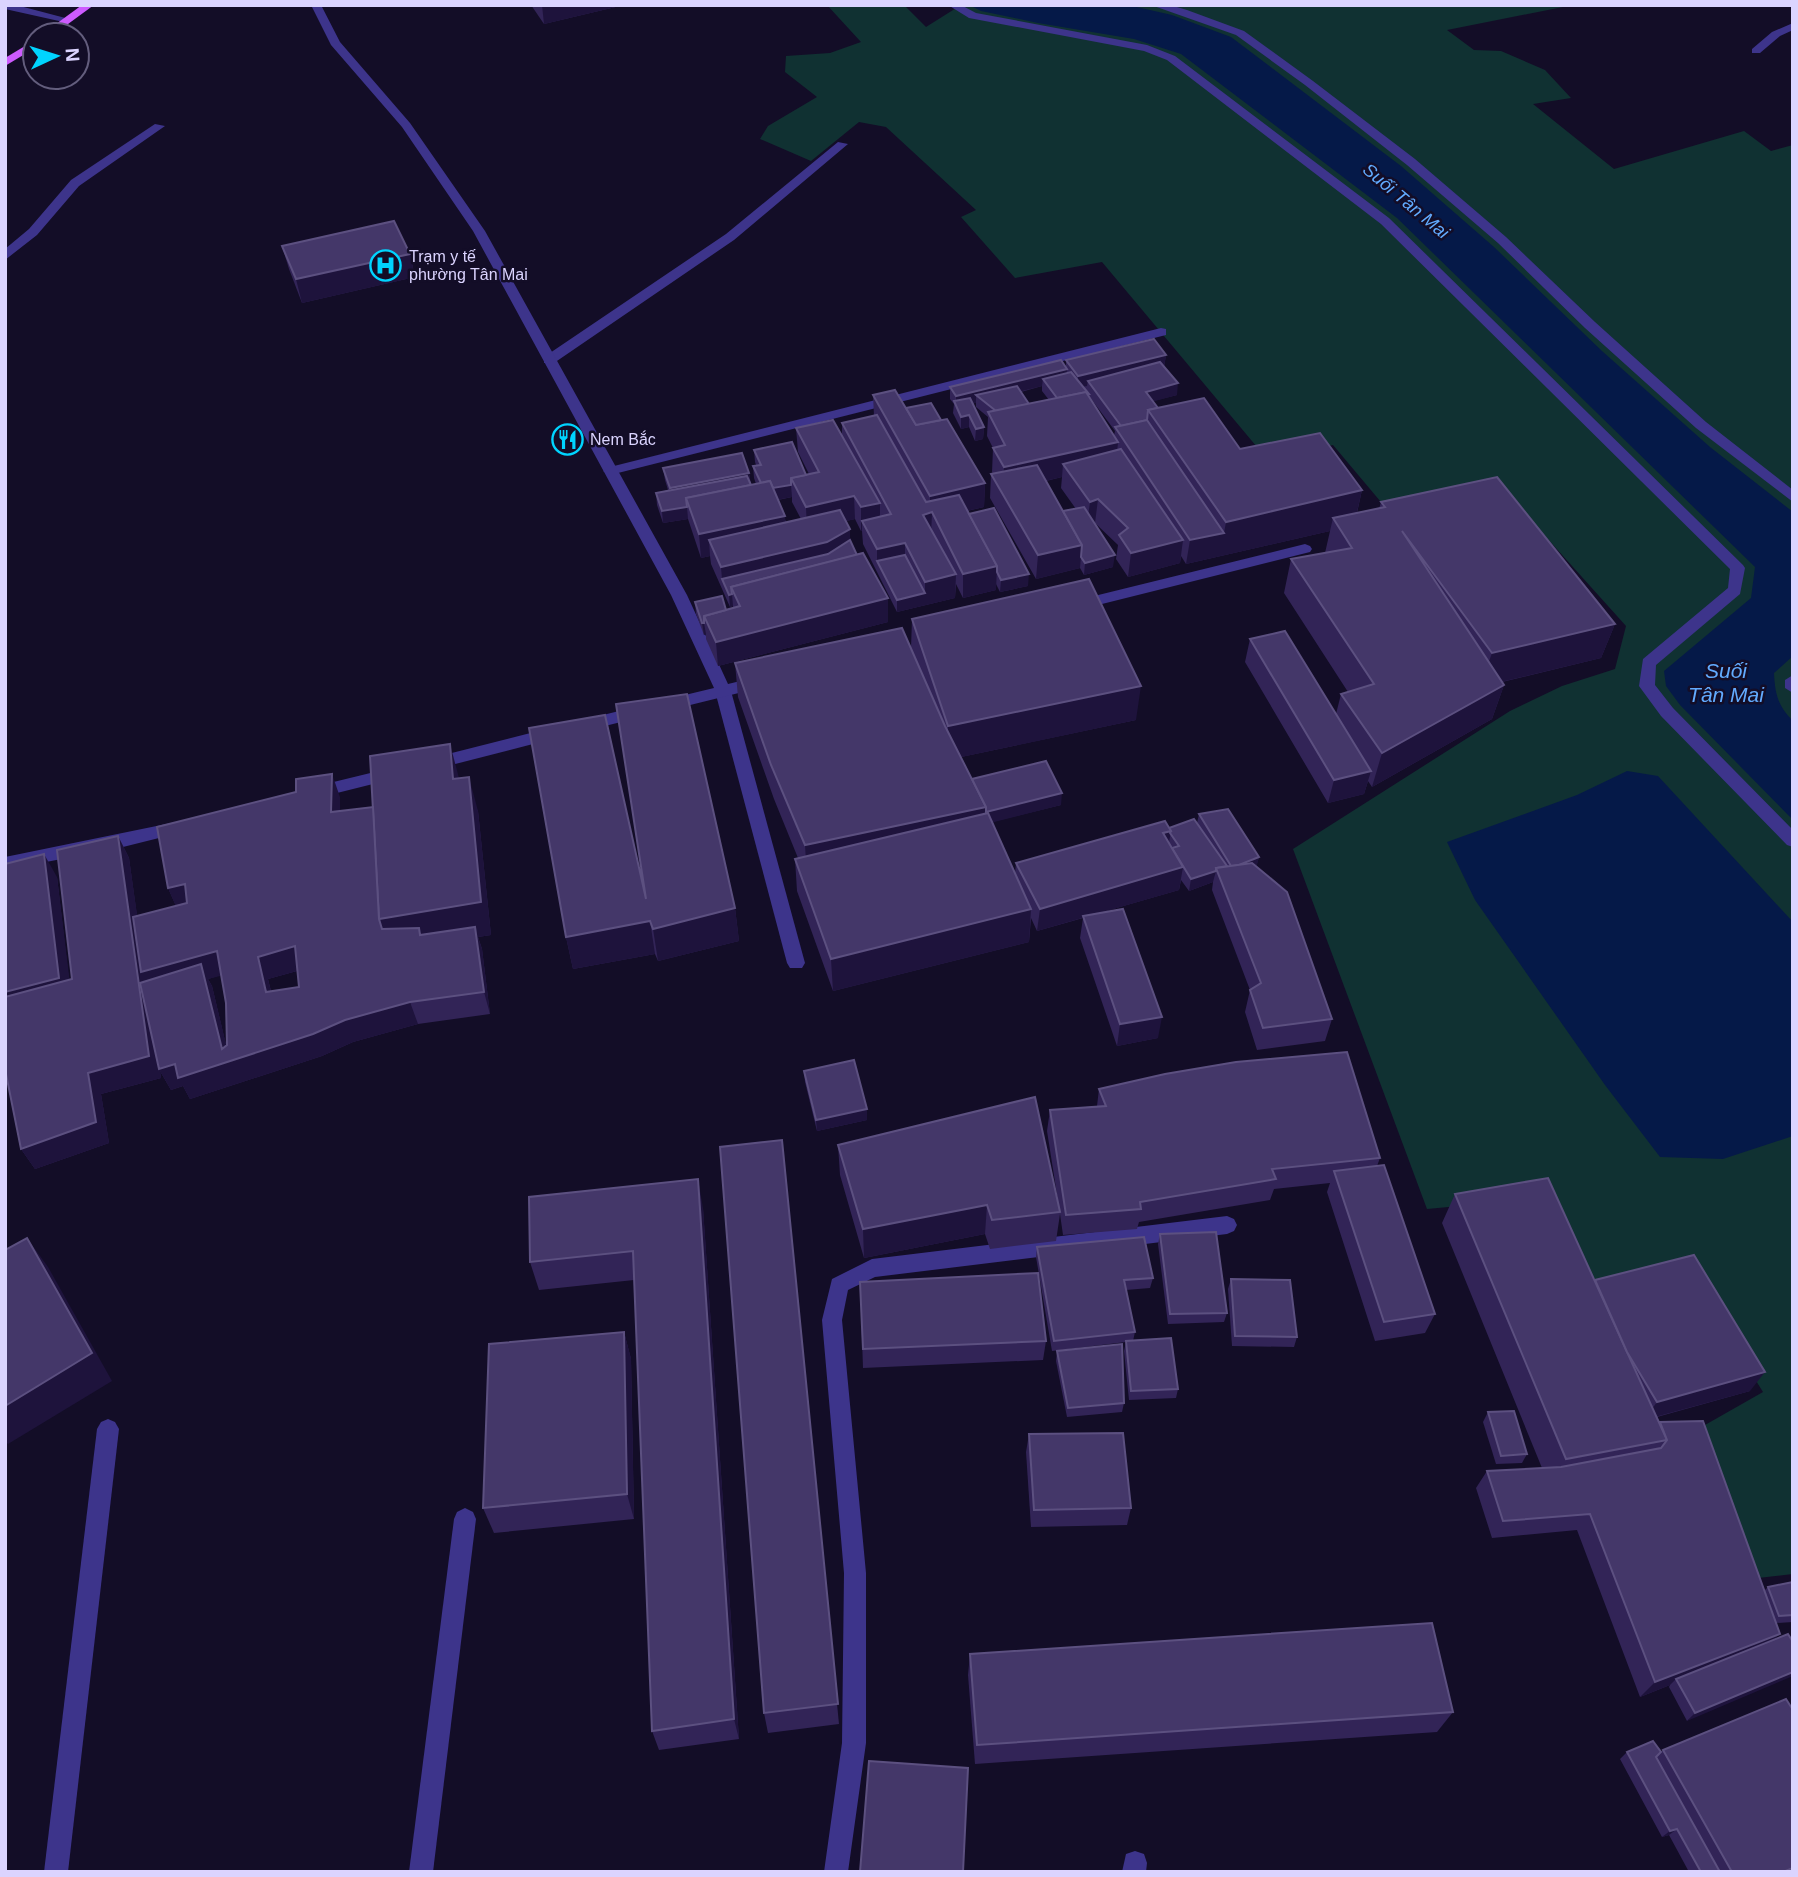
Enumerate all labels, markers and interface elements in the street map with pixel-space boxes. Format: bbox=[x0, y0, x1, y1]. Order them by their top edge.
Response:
north arrow bbox=[21, 21, 91, 91]
text: N bbox=[62, 47, 83, 62]
water label: Suối Tân Mai bbox=[1359, 159, 1454, 243]
hospital icon: Trạm y tế phường Tân Mai bbox=[369, 248, 403, 282]
place label: Trạm y tế phường Tân Mai bbox=[409, 248, 528, 283]
restaurant icon: Nem Bắc bbox=[550, 422, 584, 456]
place label: Nem Bắc bbox=[590, 430, 656, 448]
water label: Suối Tân Mai bbox=[1688, 659, 1765, 706]

